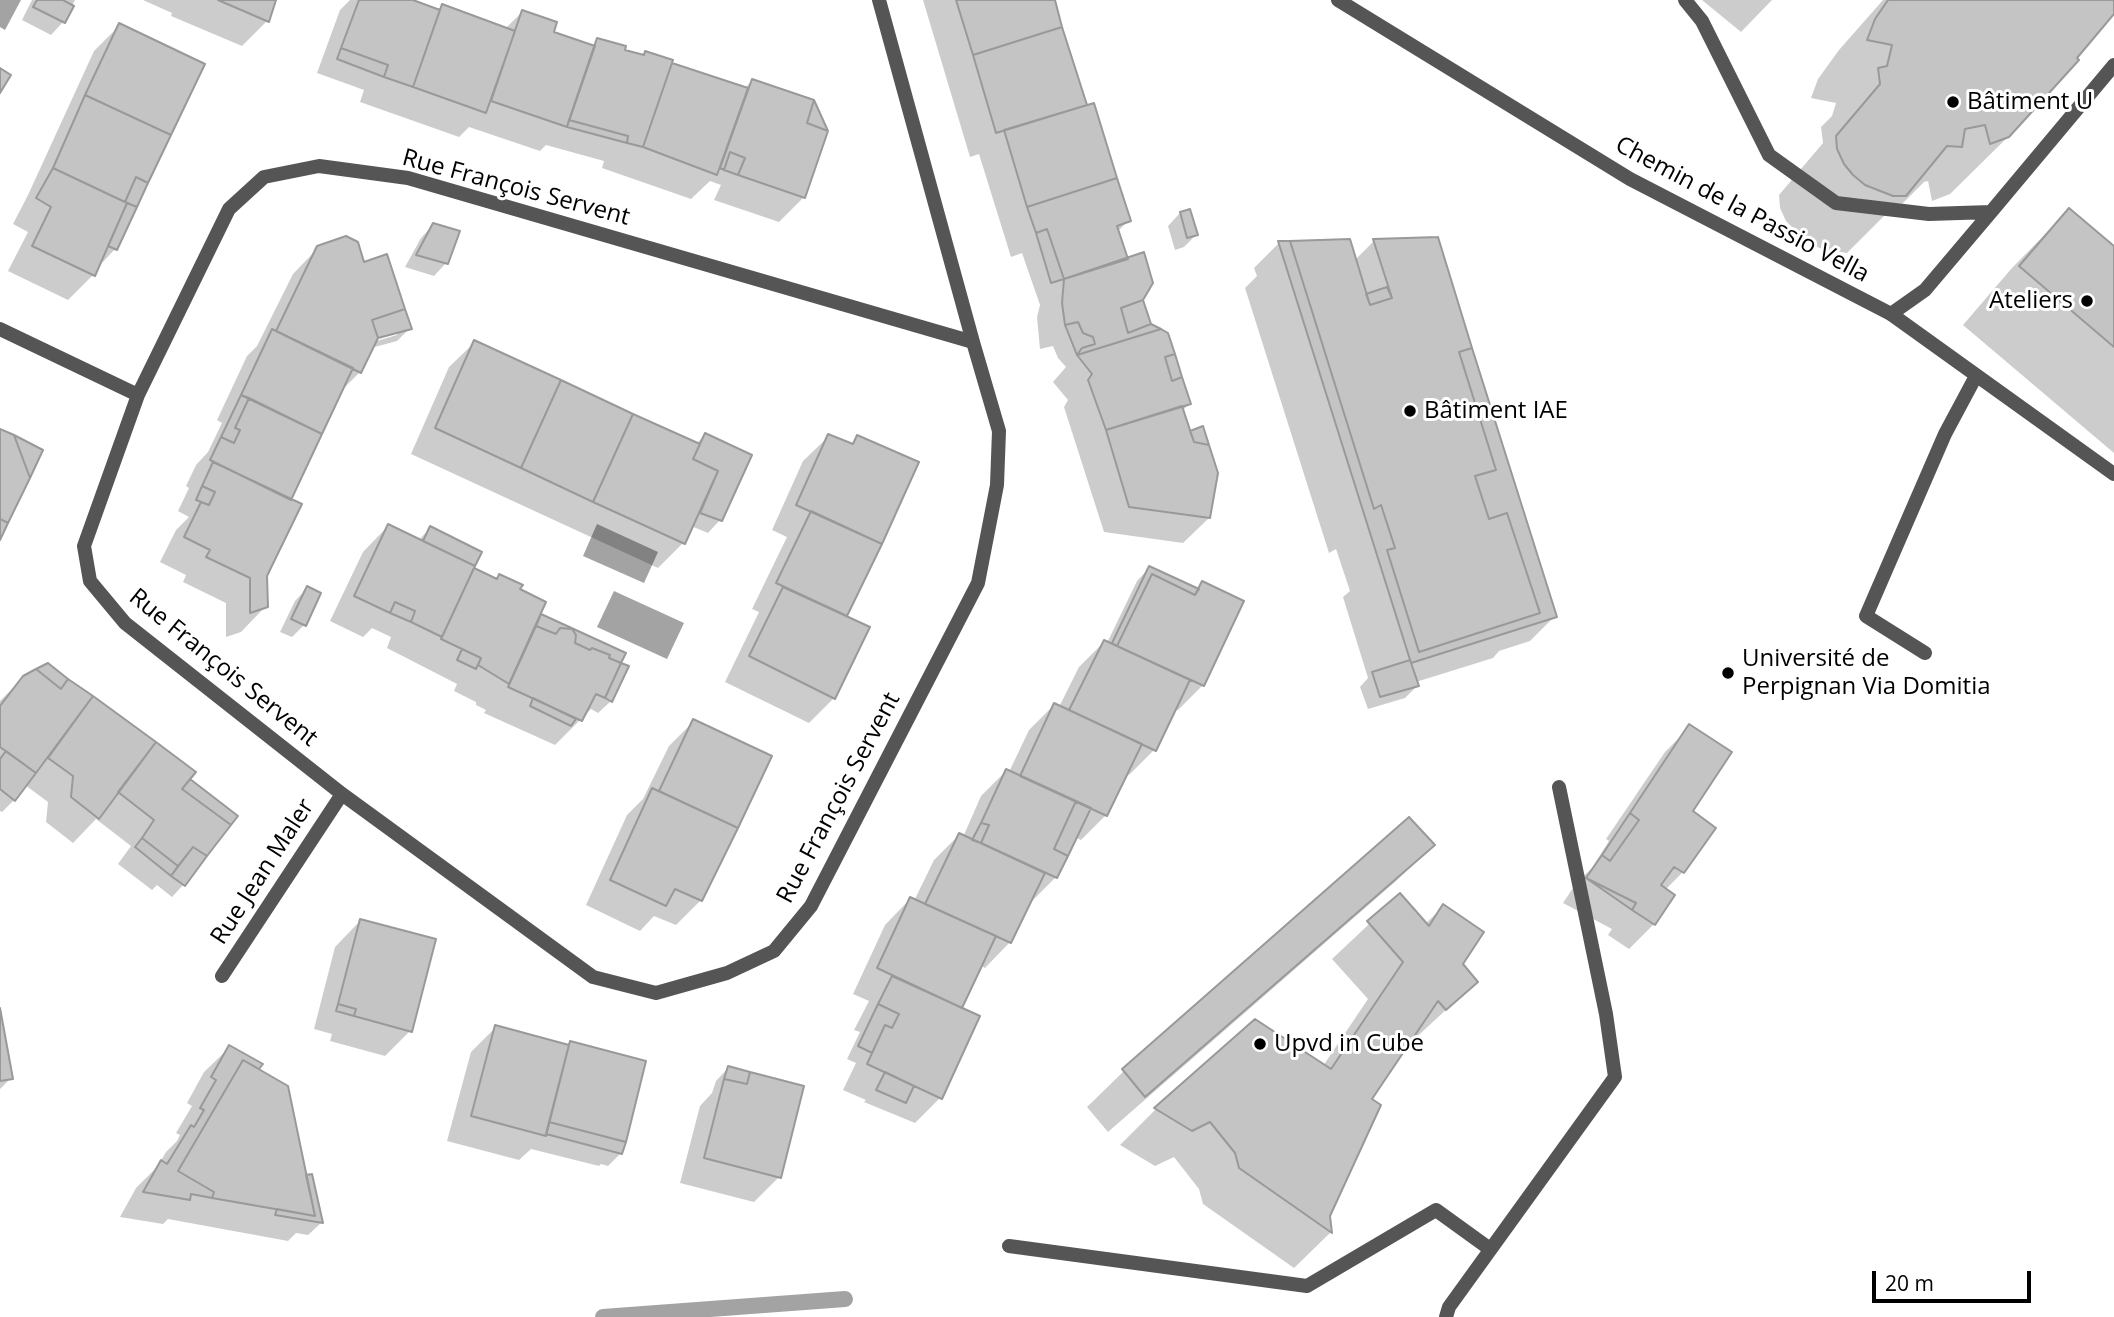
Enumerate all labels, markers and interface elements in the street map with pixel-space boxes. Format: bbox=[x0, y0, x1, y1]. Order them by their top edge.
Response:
place label: Bâtiment U bbox=[1967, 88, 2093, 116]
marker: Bâtiment U bbox=[1945, 94, 1961, 110]
street label: Chemin de la Passio Vella bbox=[1610, 131, 1874, 289]
street label: Rue François Servent bbox=[399, 144, 633, 232]
place label: Ateliers bbox=[1989, 287, 2073, 315]
marker: Ateliers bbox=[2079, 293, 2095, 309]
place label: Bâtiment IAE bbox=[1424, 397, 1568, 425]
marker: Bâtiment IAE bbox=[1402, 403, 1418, 419]
street label: Rue François Servent bbox=[123, 583, 323, 753]
place label: Université de Perpignan Via Domitia bbox=[1742, 645, 1991, 701]
marker: Université de Perpignan Via Domitia bbox=[1720, 665, 1736, 681]
street label: Rue François Servent bbox=[771, 688, 907, 908]
street label: Rue Jean Maler bbox=[205, 794, 321, 950]
place label: Upvd in Cube bbox=[1274, 1030, 1424, 1058]
marker: Upvd in Cube bbox=[1252, 1036, 1268, 1052]
scale bar bbox=[1876, 1258, 2035, 1302]
text: 20 m bbox=[1885, 1269, 1934, 1297]

